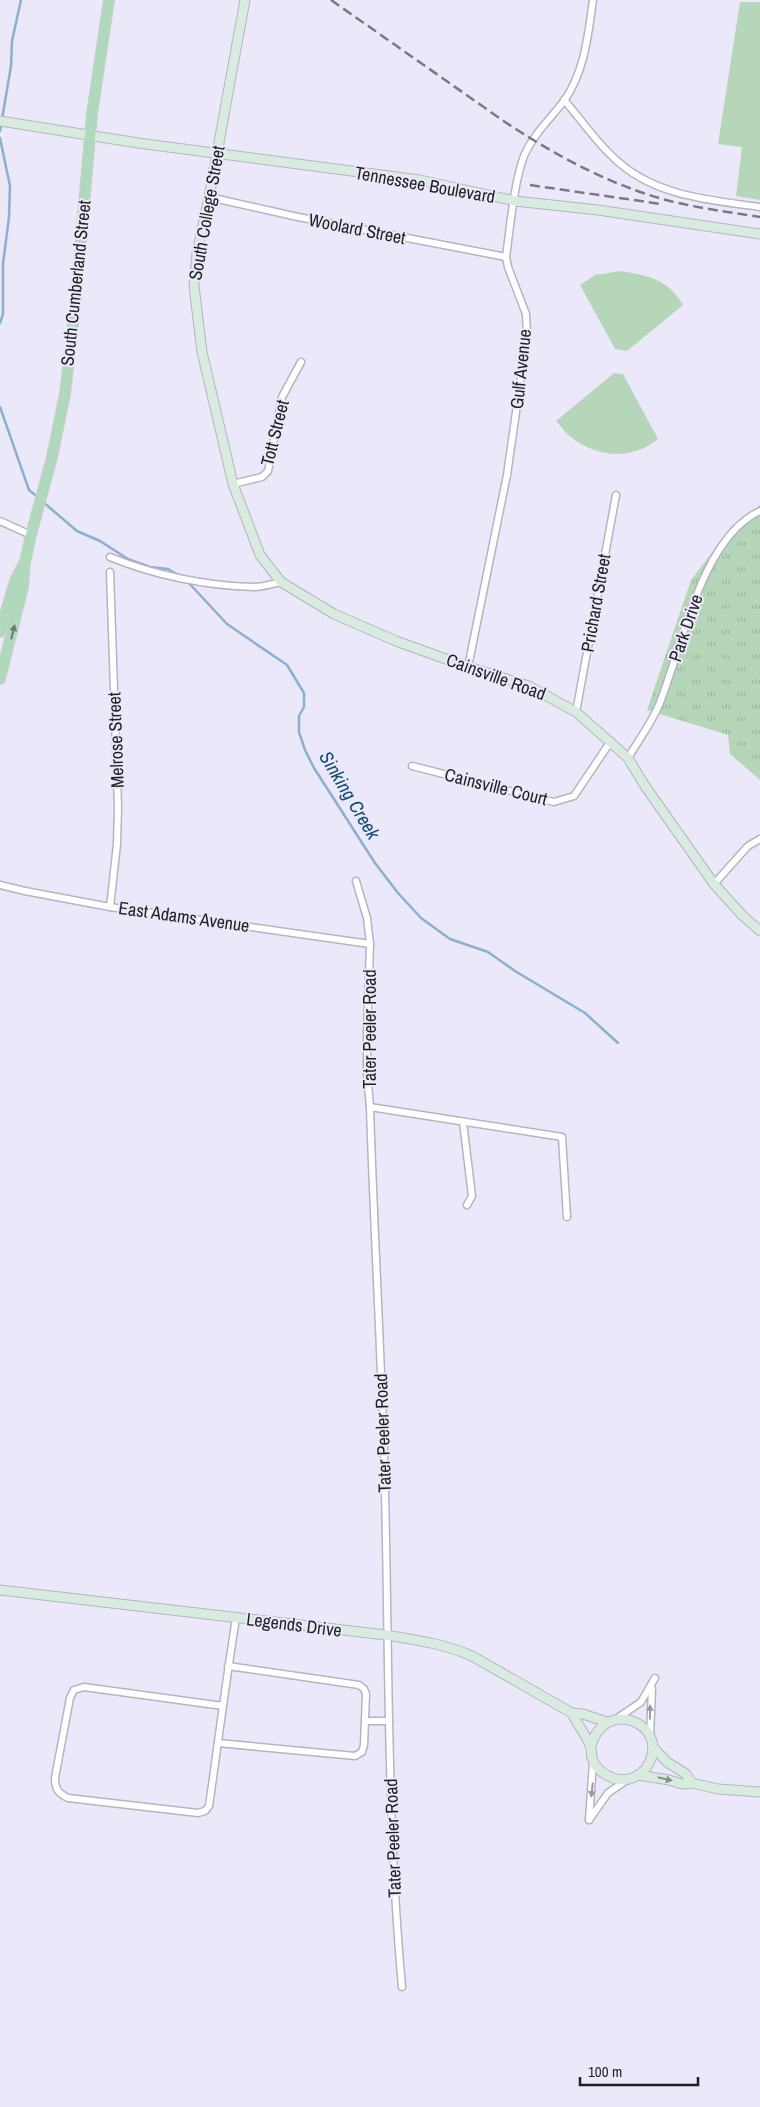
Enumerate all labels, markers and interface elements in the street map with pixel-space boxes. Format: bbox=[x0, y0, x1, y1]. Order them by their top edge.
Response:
street label: South College Street bbox=[182, 144, 231, 282]
street label: Tennessee Boulevard bbox=[353, 160, 497, 209]
street label: South Cumberland Street bbox=[54, 199, 97, 367]
street label: Woolard Street bbox=[307, 207, 408, 250]
street label: Gulf Avenue bbox=[504, 328, 537, 410]
street label: Tott Street bbox=[254, 397, 295, 469]
street label: Prichard Street bbox=[575, 552, 616, 654]
street label: Park Drive bbox=[662, 591, 709, 665]
one-way arrow bbox=[9, 625, 17, 640]
street label: Cainsville Road bbox=[443, 647, 549, 706]
street label: Melrose Street bbox=[101, 692, 130, 788]
water label: Sinking Creek bbox=[313, 746, 387, 845]
street label: Cainsville Court bbox=[442, 762, 550, 811]
street label: East Adams Avenue bbox=[117, 895, 251, 938]
street label: Tater Peeler Road bbox=[357, 969, 382, 1089]
street label: Tater Peeler Road bbox=[368, 1373, 397, 1493]
street label: Legends Drive bbox=[245, 1606, 343, 1643]
one-way arrow bbox=[646, 1703, 654, 1719]
one-way arrow bbox=[658, 1775, 673, 1783]
street label: Tater Peeler Road bbox=[378, 1778, 407, 1898]
one-way arrow bbox=[588, 1782, 596, 1798]
scale bar bbox=[580, 2054, 698, 2086]
text: 100 m bbox=[588, 2061, 622, 2082]

